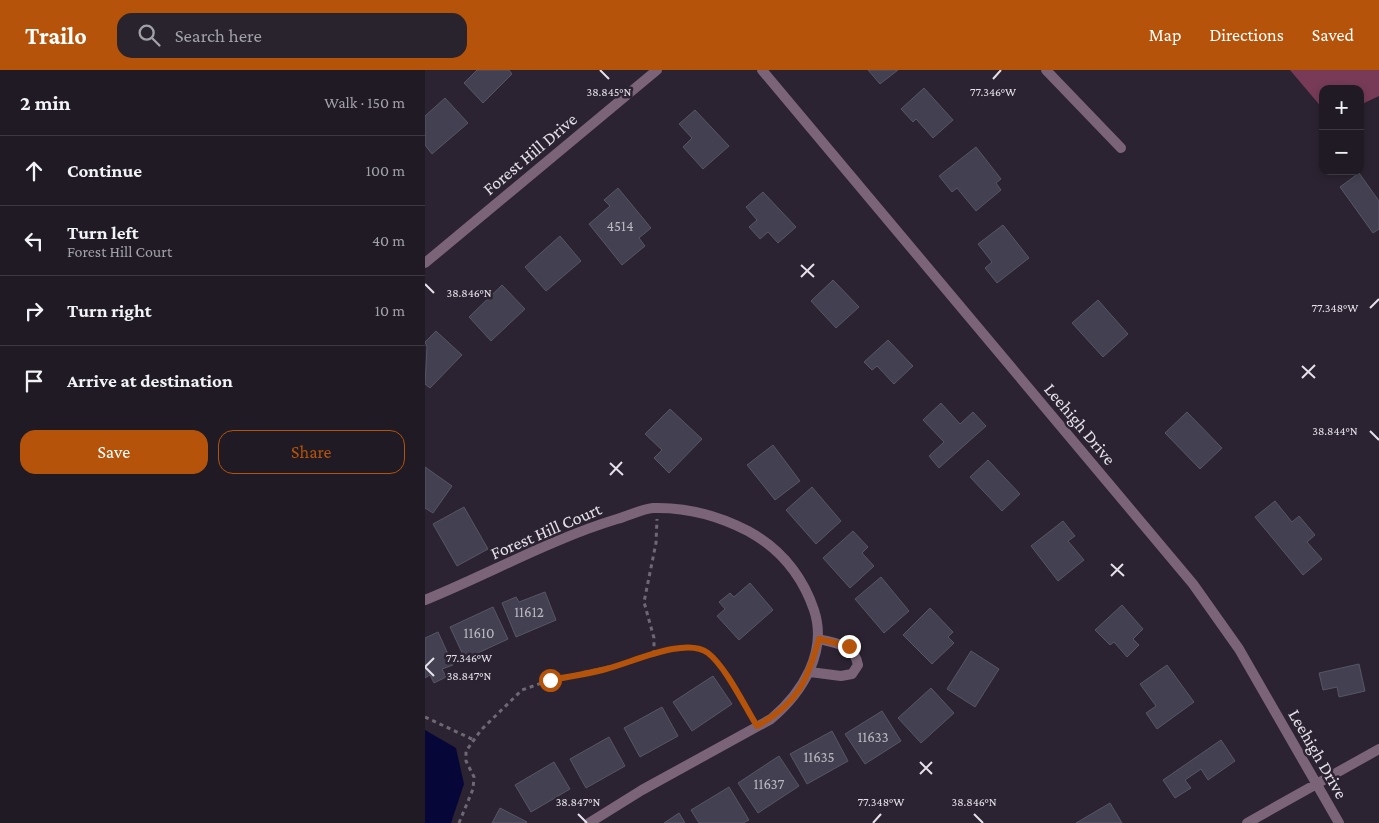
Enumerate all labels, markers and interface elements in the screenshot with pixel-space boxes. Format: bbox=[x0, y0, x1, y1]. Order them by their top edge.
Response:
search box bbox=[117, 13, 467, 58]
icon: search bbox=[135, 21, 163, 49]
text: Trailo bbox=[25, 22, 87, 49]
text: Search here bbox=[175, 25, 262, 46]
text: Map bbox=[1149, 25, 1181, 45]
text: Directions bbox=[1209, 25, 1284, 45]
text: Saved bbox=[1312, 25, 1354, 45]
text: 38.845°N bbox=[587, 85, 632, 99]
text: 77.346°W bbox=[970, 85, 1016, 99]
map controls bbox=[1319, 85, 1364, 175]
button: + bbox=[1319, 85, 1364, 130]
text: 2 min bbox=[20, 91, 71, 115]
text: Walk · 150 m bbox=[324, 94, 405, 111]
street label: Forest Hill Drive bbox=[479, 109, 581, 199]
button: − bbox=[1319, 130, 1364, 175]
icon: ahead bbox=[20, 157, 48, 185]
text: Continue bbox=[67, 160, 142, 181]
text: 100 m bbox=[366, 162, 405, 179]
house number: 4514 bbox=[606, 218, 634, 234]
text: Turn left bbox=[67, 222, 139, 243]
icon: left bbox=[20, 227, 48, 255]
text: 40 m bbox=[372, 232, 405, 249]
text: Forest Hill Court bbox=[67, 243, 172, 260]
text: 38.846°N bbox=[446, 286, 492, 300]
icon: right bbox=[20, 297, 48, 325]
text: Turn right bbox=[67, 300, 152, 321]
text: 77.348°W bbox=[1312, 301, 1358, 315]
text: 10 m bbox=[375, 302, 405, 319]
icon: arrive bbox=[20, 367, 48, 395]
text: Arrive at destination bbox=[67, 370, 233, 391]
street label: Leehigh Drive bbox=[1040, 379, 1120, 469]
text: 38.844°N bbox=[1312, 424, 1358, 438]
button: Save bbox=[20, 430, 208, 474]
button: Share bbox=[218, 430, 405, 474]
street label: Forest Hill Court bbox=[488, 498, 605, 563]
house number: 11612 bbox=[514, 604, 544, 620]
house number: 11610 bbox=[463, 625, 495, 641]
route end bbox=[838, 635, 861, 658]
text: 77.346°W bbox=[446, 651, 492, 665]
text: 38.847°N bbox=[447, 669, 491, 683]
route start bbox=[539, 669, 562, 692]
street label: Leehigh Drive bbox=[1284, 706, 1352, 802]
house number: 11633 bbox=[857, 729, 889, 745]
house number: 11635 bbox=[803, 749, 835, 765]
house number: 11637 bbox=[754, 776, 785, 792]
text: 38.847°N bbox=[556, 795, 600, 809]
text: 77.348°W bbox=[858, 795, 904, 809]
text: 38.846°N bbox=[951, 795, 997, 809]

